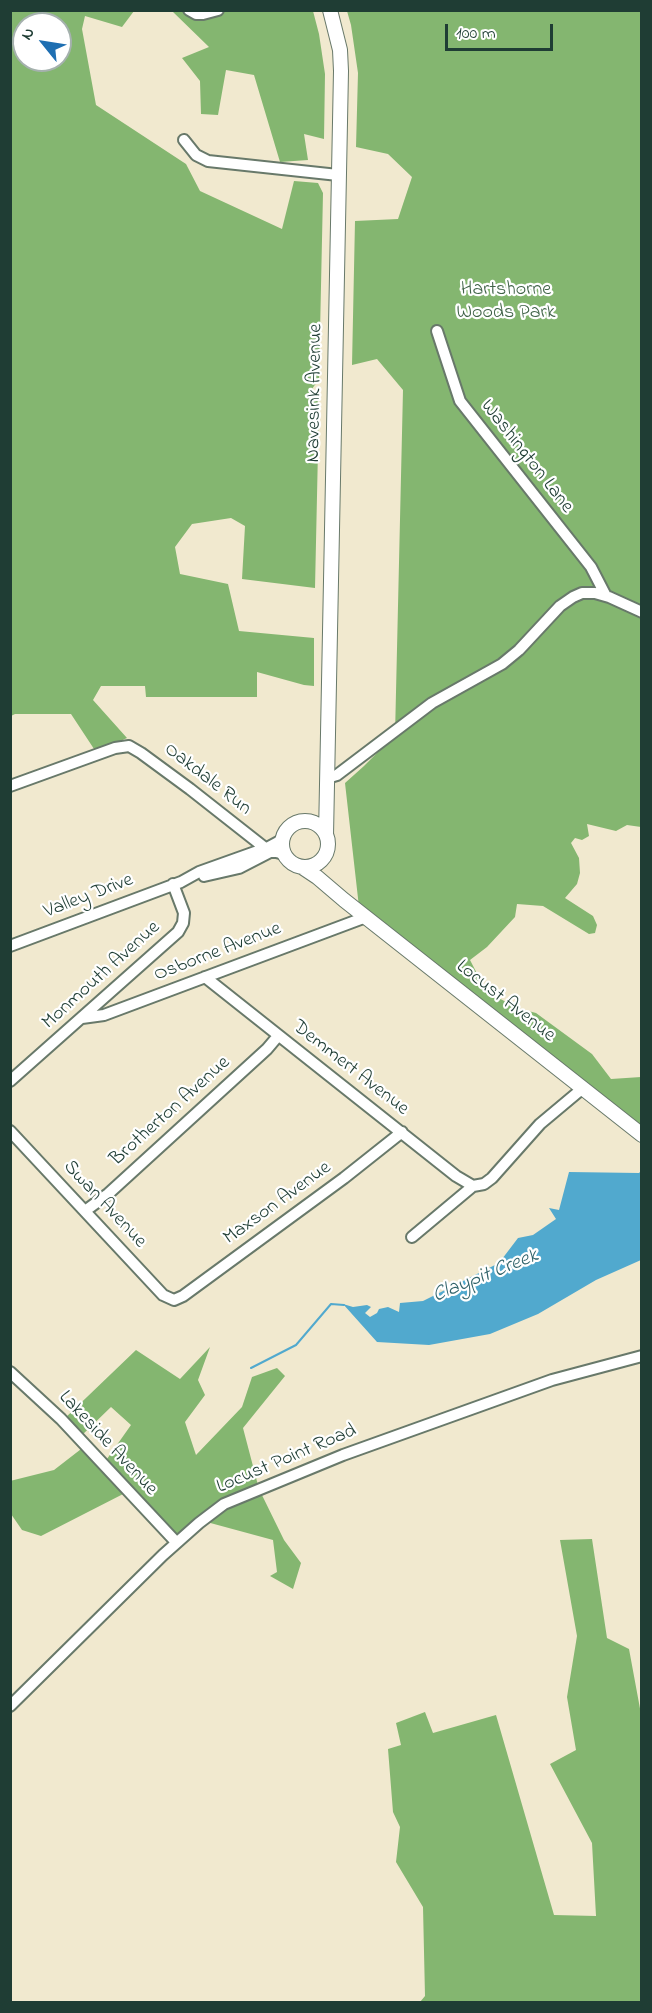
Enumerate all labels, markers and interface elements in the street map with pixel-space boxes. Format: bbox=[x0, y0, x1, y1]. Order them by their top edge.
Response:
north arrow bbox=[12, 12, 72, 72]
scale bar bbox=[448, 12, 556, 50]
text: 100 m bbox=[456, 21, 496, 47]
text: N bbox=[15, 23, 41, 45]
park label: Hartshorne Woods Park bbox=[457, 279, 555, 326]
street label: Navesink Avenue bbox=[303, 323, 329, 463]
street label: Washington Lane bbox=[474, 395, 578, 519]
street label: Oakdale Run bbox=[158, 738, 256, 822]
street label: Valley Drive bbox=[41, 869, 137, 925]
street label: Monmouth Avenue bbox=[38, 917, 166, 1035]
street label: Osborne Avenue bbox=[151, 918, 285, 988]
street label: Locust Avenue bbox=[450, 956, 560, 1048]
street label: Demmert Avenue bbox=[287, 1016, 413, 1122]
street label: Brotherton Avenue bbox=[106, 1052, 236, 1172]
street label: Swan Avenue bbox=[57, 1156, 151, 1254]
street label: Maxson Avenue bbox=[220, 1157, 336, 1251]
water label: Claypit Creek bbox=[430, 1244, 542, 1310]
street label: Lakeside Avenue bbox=[52, 1387, 162, 1501]
street label: Locust Point Road bbox=[214, 1420, 360, 1500]

